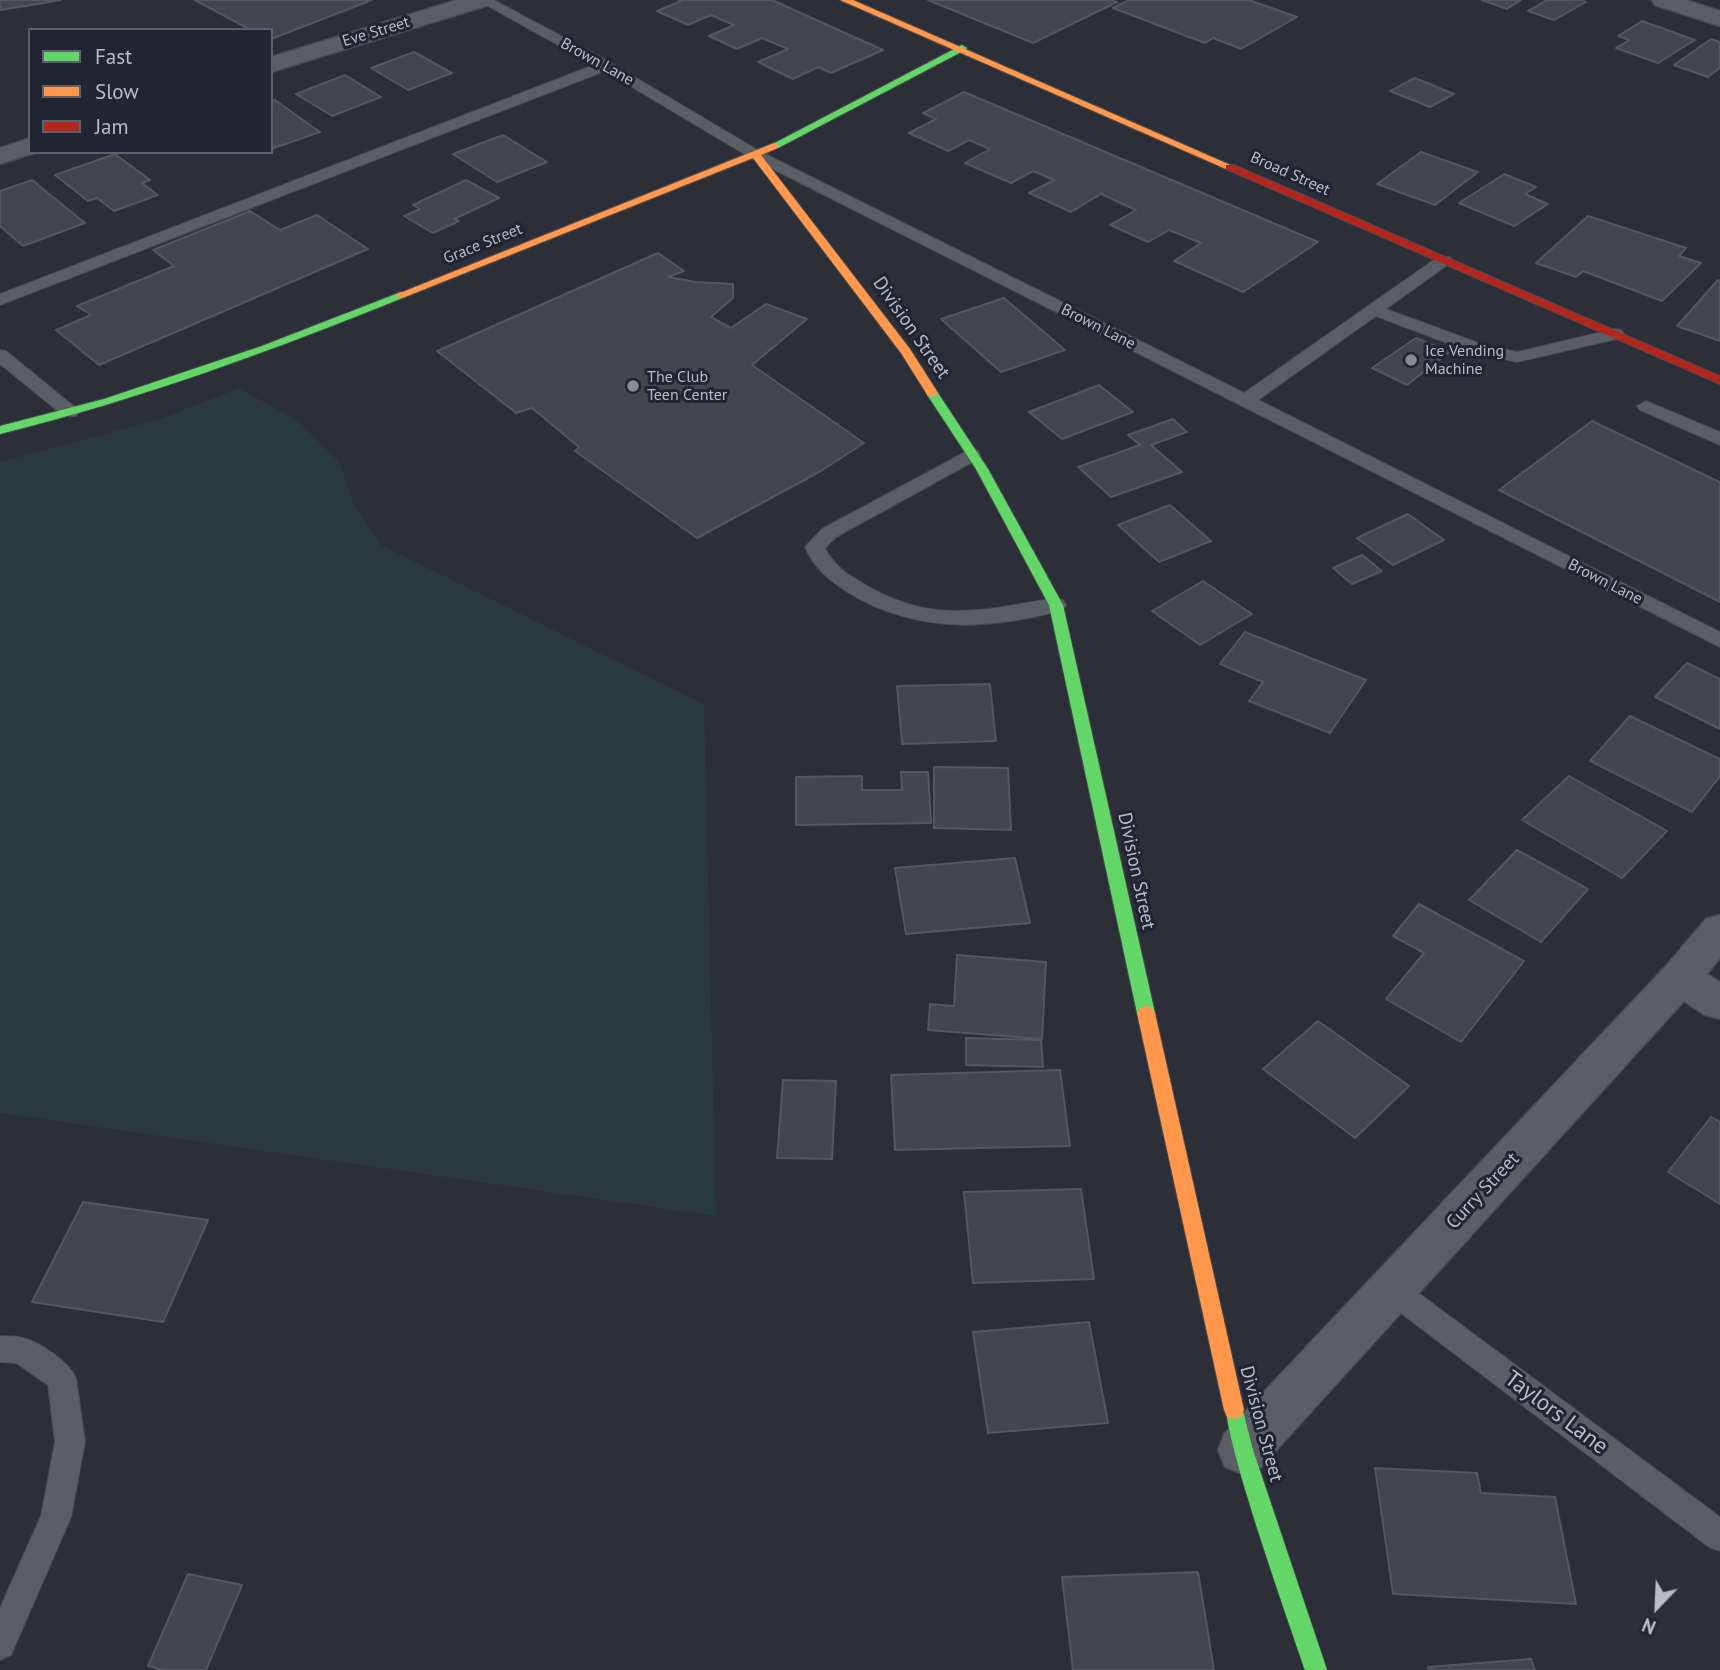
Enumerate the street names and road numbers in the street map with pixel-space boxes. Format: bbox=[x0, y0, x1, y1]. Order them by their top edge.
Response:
street label: Eve Street bbox=[340, 13, 412, 51]
street label: Brown Lane bbox=[557, 34, 637, 90]
street label: Broad Street bbox=[1247, 148, 1333, 200]
street label: Grace Street bbox=[441, 220, 525, 268]
street label: Division Street bbox=[868, 273, 954, 383]
street label: Brown Lane bbox=[1058, 300, 1138, 354]
street label: Brown Lane bbox=[1565, 555, 1645, 609]
street label: Division Street bbox=[1112, 810, 1160, 932]
street label: Curry Street bbox=[1442, 1148, 1524, 1234]
street label: Division Street bbox=[1235, 1364, 1287, 1484]
street label: Taylors Lane bbox=[1499, 1365, 1613, 1461]

